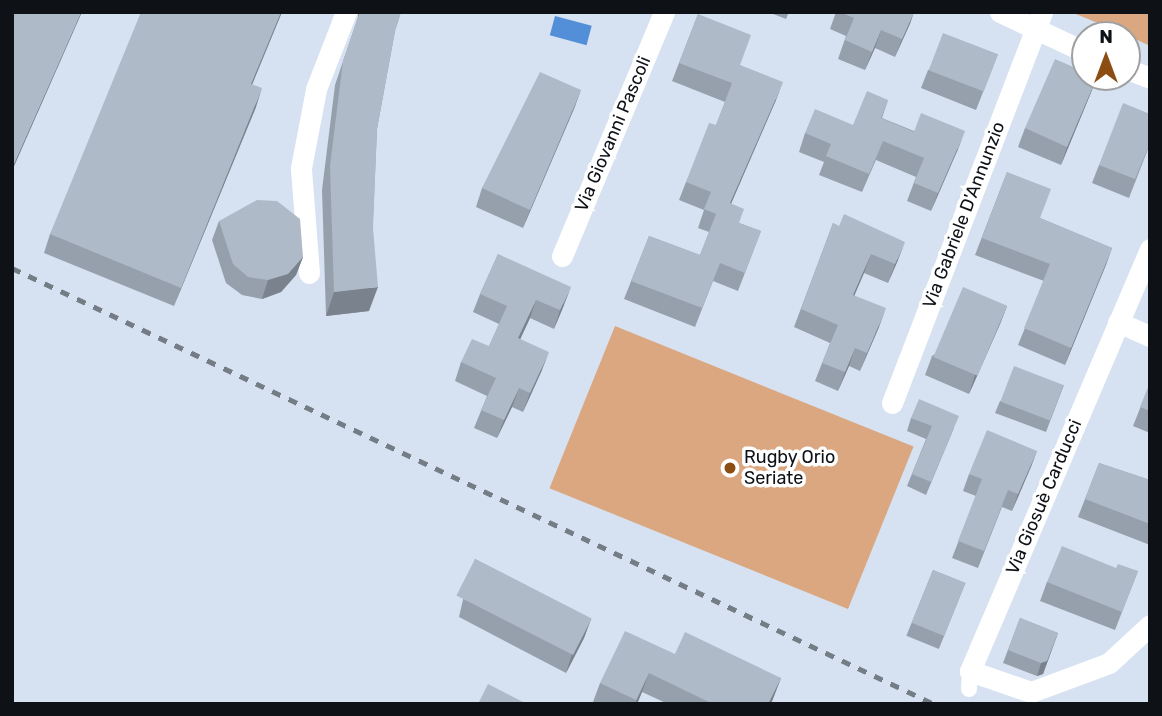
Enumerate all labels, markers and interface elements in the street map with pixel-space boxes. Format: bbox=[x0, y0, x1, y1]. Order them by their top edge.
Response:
north arrow bbox=[1071, 21, 1141, 91]
text: N bbox=[1099, 25, 1113, 48]
street label: Via Giovanni Pascoli bbox=[570, 53, 656, 215]
street label: Via Gabriele D'Annunzio bbox=[918, 119, 1010, 311]
street label: Via Giosuè Carducci bbox=[1002, 416, 1086, 578]
place label: Rugby Orio Seriate bbox=[744, 447, 836, 490]
marker: Rugby Orio Seriate bbox=[722, 460, 738, 476]

